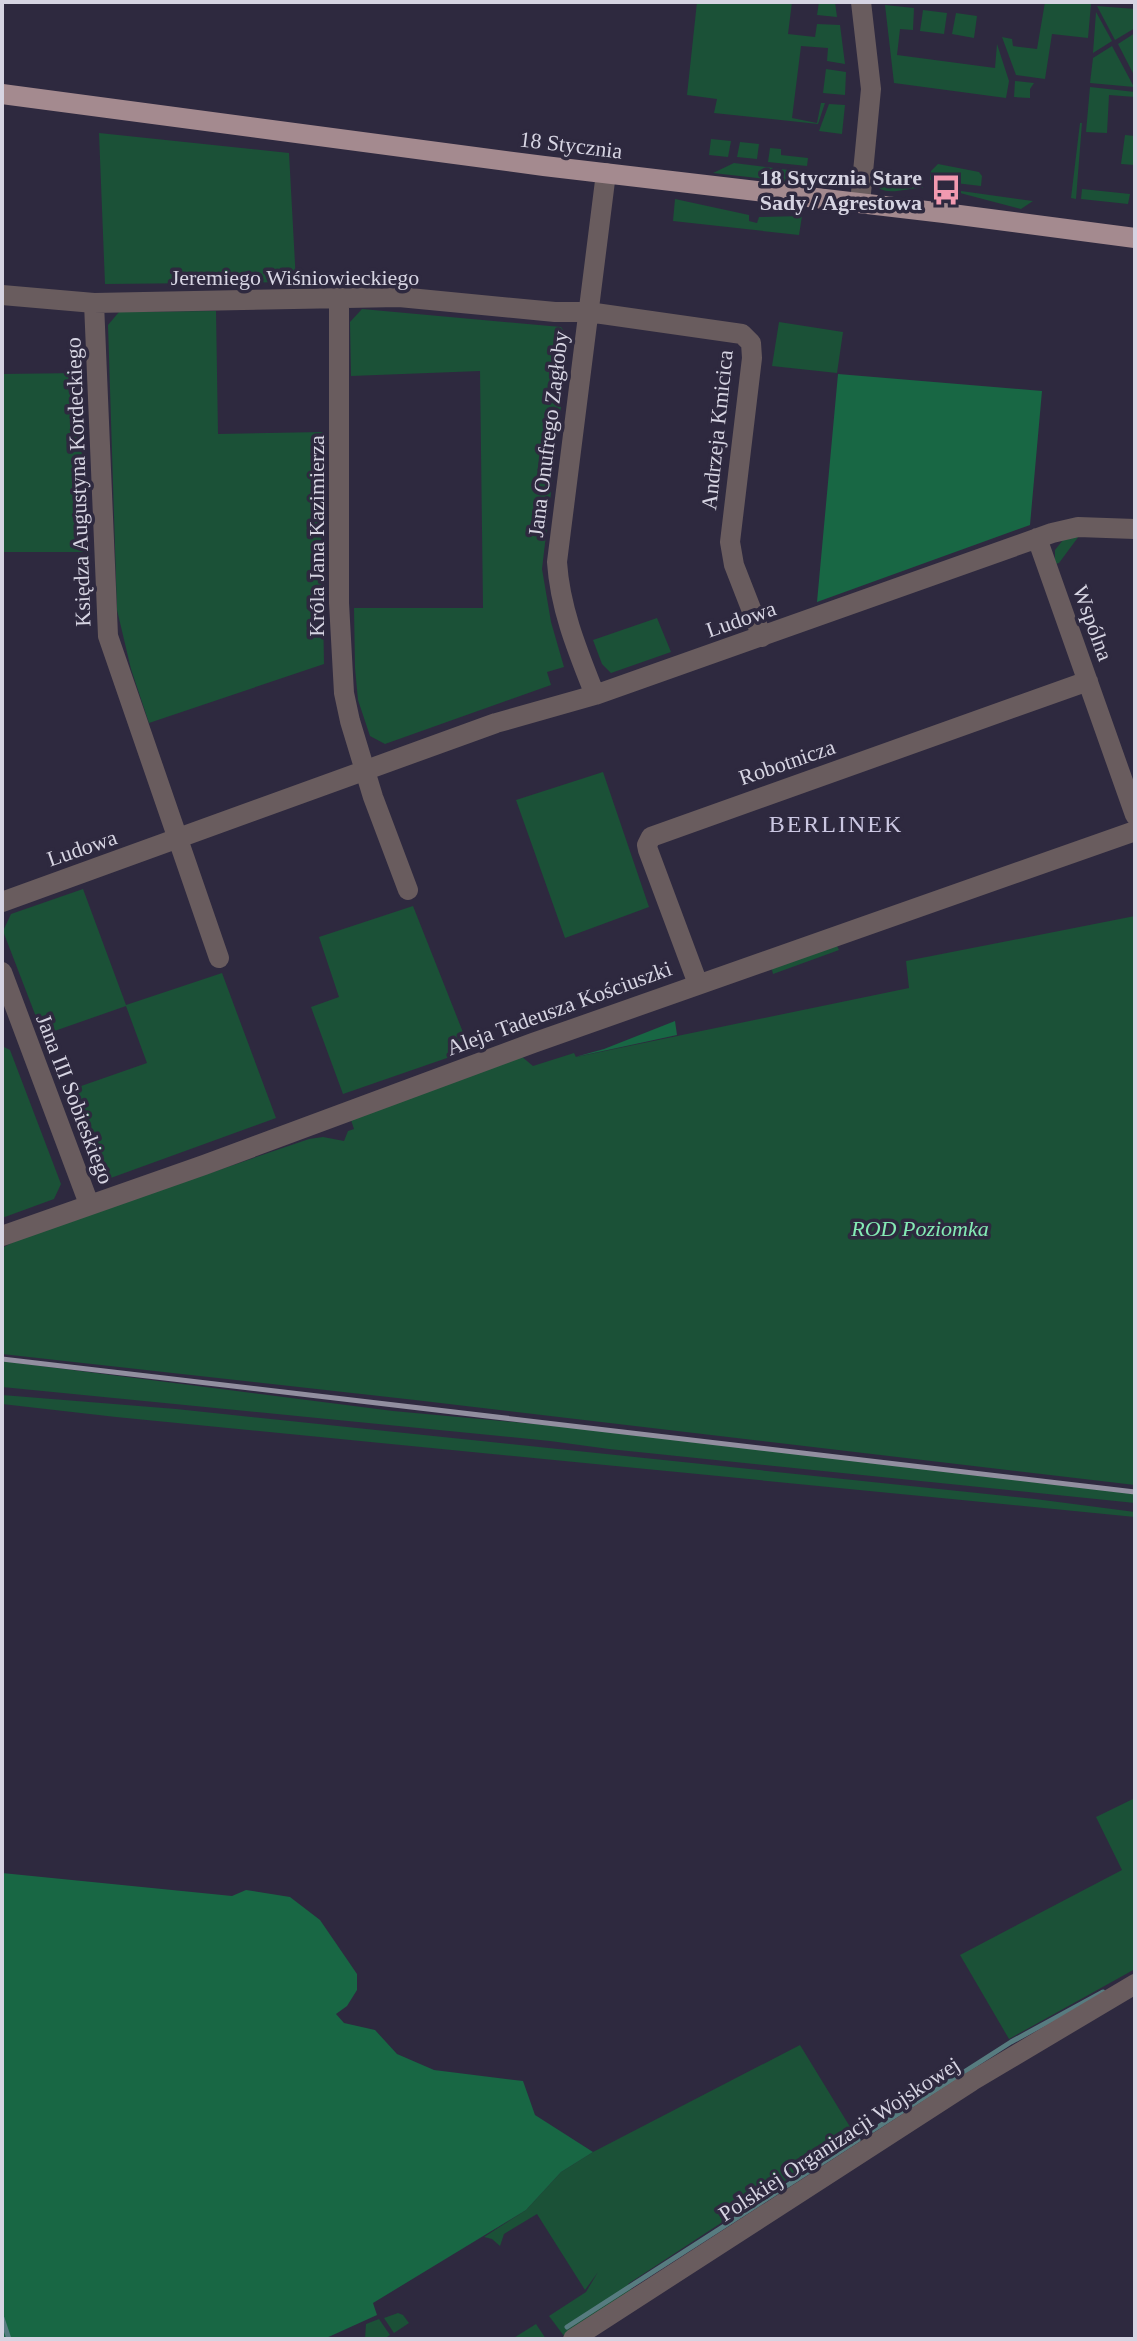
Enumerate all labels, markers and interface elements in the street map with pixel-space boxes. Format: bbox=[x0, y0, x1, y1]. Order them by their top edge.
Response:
street label: 18 Stycznia bbox=[518, 126, 624, 164]
place label: 18 Stycznia Stare Sady / Agrestowa bbox=[760, 165, 922, 215]
bus stop icon: 18 Stycznia Stare Sady / Agrestowa bbox=[929, 173, 963, 207]
street label: Jeremiego Wiśniowieckiego bbox=[171, 265, 419, 290]
street label: Jana Onufrego Zagłoby bbox=[523, 329, 573, 539]
street label: Księdza Augustyna Kordeckiego bbox=[60, 337, 96, 627]
street label: Andrzeja Kmicica bbox=[696, 349, 738, 511]
street label: Króla Jana Kazimierza bbox=[304, 435, 329, 637]
street label: Wspólna bbox=[1068, 582, 1118, 664]
street label: Ludowa bbox=[703, 595, 779, 643]
street label: Robotnicza bbox=[736, 734, 839, 790]
district label: BERLINEK bbox=[769, 811, 903, 837]
street label: Ludowa bbox=[44, 824, 120, 872]
street label: Aleja Tadeusza Kościuszki bbox=[443, 956, 675, 1060]
street label: Jana III Sobieskiego bbox=[31, 1011, 119, 1187]
park label: ROD Poziomka bbox=[850, 1216, 989, 1241]
street label: Polskiej Organizacji Wojskowej bbox=[714, 2052, 964, 2226]

